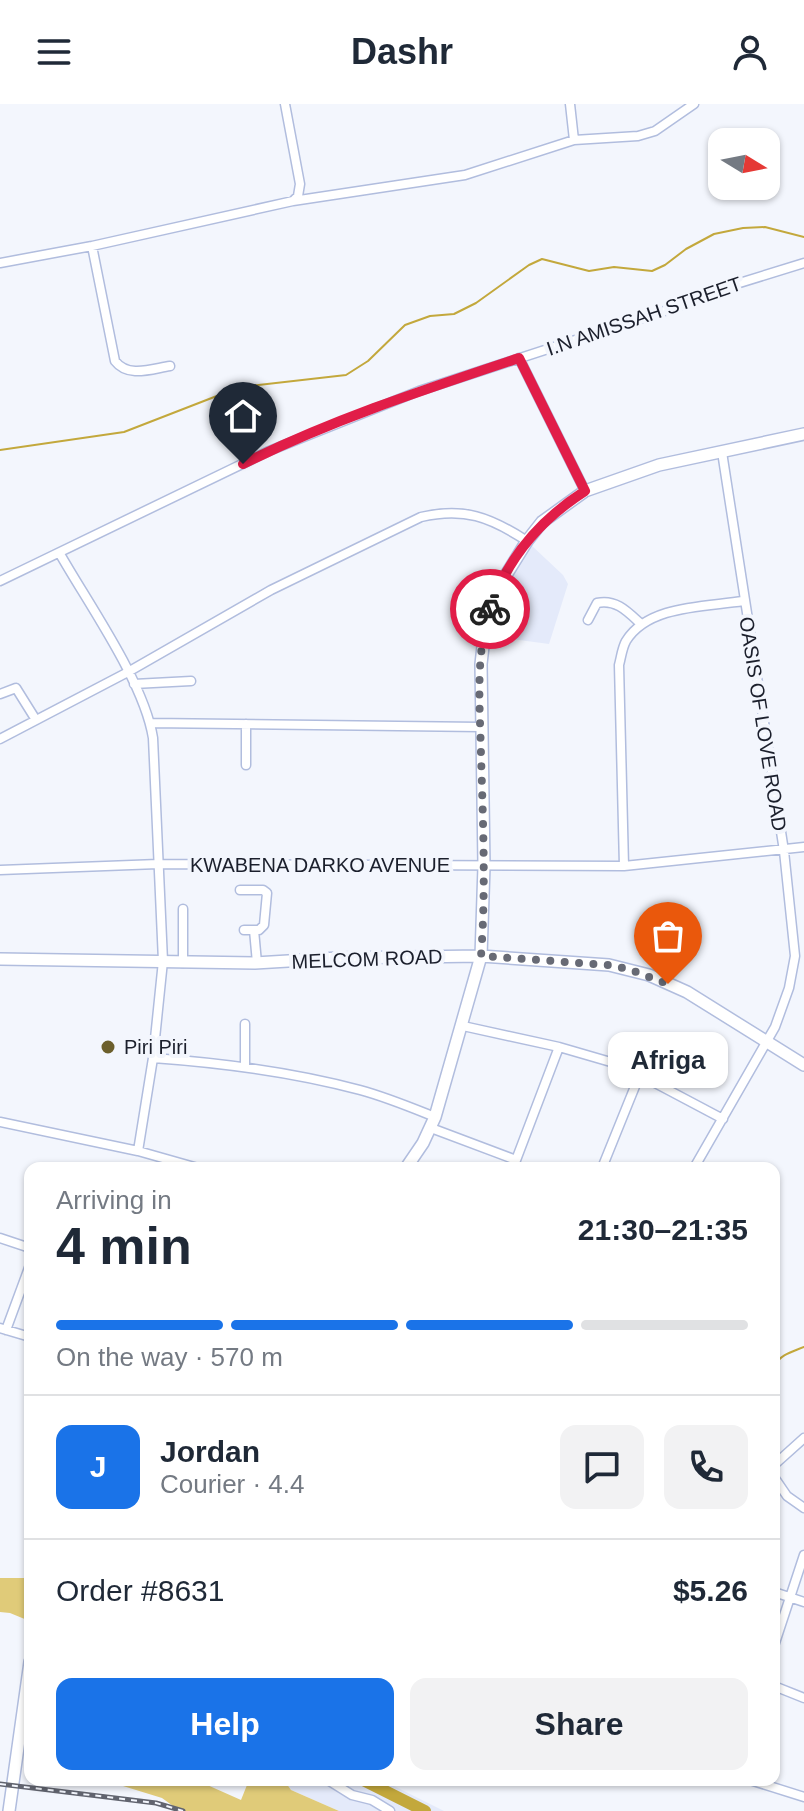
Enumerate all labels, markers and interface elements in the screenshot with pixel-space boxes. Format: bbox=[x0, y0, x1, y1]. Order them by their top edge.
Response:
icon: menu bbox=[32, 30, 76, 74]
icon: person bbox=[728, 30, 772, 74]
text: Dashr bbox=[351, 31, 453, 72]
north arrow bbox=[708, 128, 780, 200]
map controls bbox=[708, 128, 780, 200]
street label: I.N AMISSAH STREET bbox=[544, 272, 744, 360]
pin bbox=[209, 382, 277, 464]
icon: home bbox=[221, 394, 265, 438]
courier bbox=[450, 569, 530, 649]
icon: bike bbox=[468, 587, 512, 631]
street label: OASIS OF LOVE ROAD bbox=[735, 615, 791, 833]
street label: KWABENA DARKO AVENUE bbox=[190, 854, 450, 876]
pin bbox=[634, 902, 702, 984]
icon: bag bbox=[646, 914, 690, 958]
street label: MELCOM ROAD bbox=[291, 945, 443, 973]
callout: Afriga bbox=[608, 1032, 728, 1088]
place label: Piri Piri bbox=[124, 1036, 187, 1058]
marker: Piri Piri bbox=[99, 1038, 117, 1056]
text: Afriga bbox=[630, 1045, 706, 1075]
text: Arriving in bbox=[56, 1185, 172, 1215]
text: 21:30–21:35 bbox=[578, 1213, 748, 1246]
text: 4 min bbox=[56, 1217, 192, 1275]
text: On the way · 570 m bbox=[56, 1342, 283, 1372]
button: chat bbox=[560, 1425, 644, 1509]
button: phone bbox=[664, 1425, 748, 1509]
text: Jordan bbox=[160, 1435, 260, 1468]
text: J bbox=[90, 1450, 106, 1483]
text: Courier · 4.4 bbox=[160, 1469, 305, 1499]
text: Order #8631 bbox=[56, 1574, 224, 1607]
text: $5.26 bbox=[673, 1574, 748, 1607]
button: Help bbox=[56, 1678, 394, 1770]
button: Share bbox=[410, 1678, 748, 1770]

